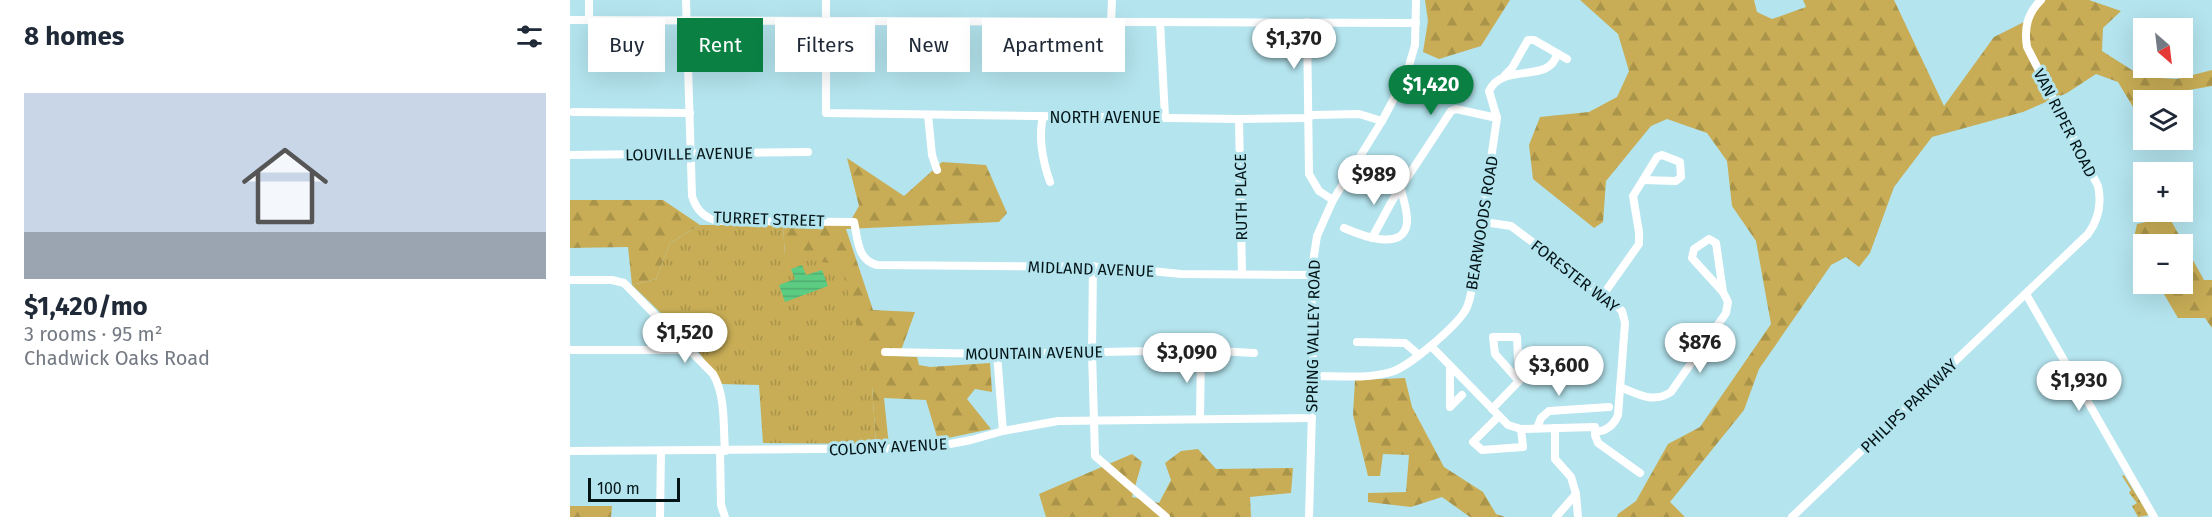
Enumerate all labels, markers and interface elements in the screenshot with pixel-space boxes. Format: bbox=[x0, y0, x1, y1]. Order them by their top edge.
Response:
chip: Buy bbox=[588, 18, 665, 72]
chip: Rent bbox=[677, 18, 763, 72]
chip: Filters bbox=[775, 18, 875, 72]
chip: New bbox=[887, 18, 970, 72]
chip: Apartment bbox=[982, 18, 1125, 72]
north arrow bbox=[2133, 18, 2193, 78]
map controls bbox=[2133, 18, 2193, 294]
pin: $1,370 bbox=[1245, 19, 1343, 70]
icon: filters bbox=[513, 20, 546, 53]
text: 8 homes bbox=[24, 21, 124, 52]
text: $1,370 bbox=[1266, 26, 1322, 50]
pin: $1,420 bbox=[1382, 65, 1480, 116]
street label: VAN RIPER ROAD bbox=[2029, 66, 2101, 180]
text: $1,420 bbox=[1403, 72, 1459, 96]
button: layers bbox=[2133, 90, 2193, 150]
street label: NORTH AVENUE bbox=[1049, 108, 1161, 127]
icon: home bbox=[231, 132, 339, 240]
street label: LOUVILLE AVENUE bbox=[625, 143, 753, 165]
street label: RUTH PLACE bbox=[1231, 153, 1251, 241]
pin: $989 bbox=[1338, 155, 1410, 206]
street label: BEARWOODS ROAD bbox=[1462, 155, 1502, 291]
text: $989 bbox=[1352, 162, 1396, 186]
button: + bbox=[2133, 162, 2193, 222]
street label: TURRET STREET bbox=[713, 208, 826, 230]
button: − bbox=[2133, 234, 2193, 294]
street label: FORESTER WAY bbox=[1527, 236, 1623, 316]
street label: MIDLAND AVENUE bbox=[1027, 257, 1155, 281]
street label: SPRING VALLEY ROAD bbox=[1302, 259, 1324, 413]
text: $1,420/mo bbox=[24, 291, 148, 322]
pin: $1,520 bbox=[636, 313, 734, 364]
text: $1,520 bbox=[656, 320, 714, 344]
text: 3 rooms · 95 m² bbox=[24, 322, 163, 346]
pin: $876 bbox=[1664, 323, 1736, 374]
text: $876 bbox=[1679, 330, 1721, 354]
pin: $3,090 bbox=[1138, 333, 1236, 384]
text: $3,090 bbox=[1157, 340, 1217, 364]
street label: MOUNTAIN AVENUE bbox=[965, 342, 1103, 364]
text: Chadwick Oaks Road bbox=[24, 346, 210, 370]
pin: $3,600 bbox=[1510, 346, 1608, 397]
text: $3,600 bbox=[1529, 353, 1589, 377]
street label: PHILIPS PARKWAY bbox=[1857, 355, 1961, 457]
pin: $1,930 bbox=[2030, 361, 2128, 412]
text: $1,930 bbox=[2051, 368, 2107, 392]
street label: COLONY AVENUE bbox=[828, 434, 948, 460]
scale bar bbox=[588, 475, 680, 502]
text: 100 m bbox=[597, 479, 640, 498]

